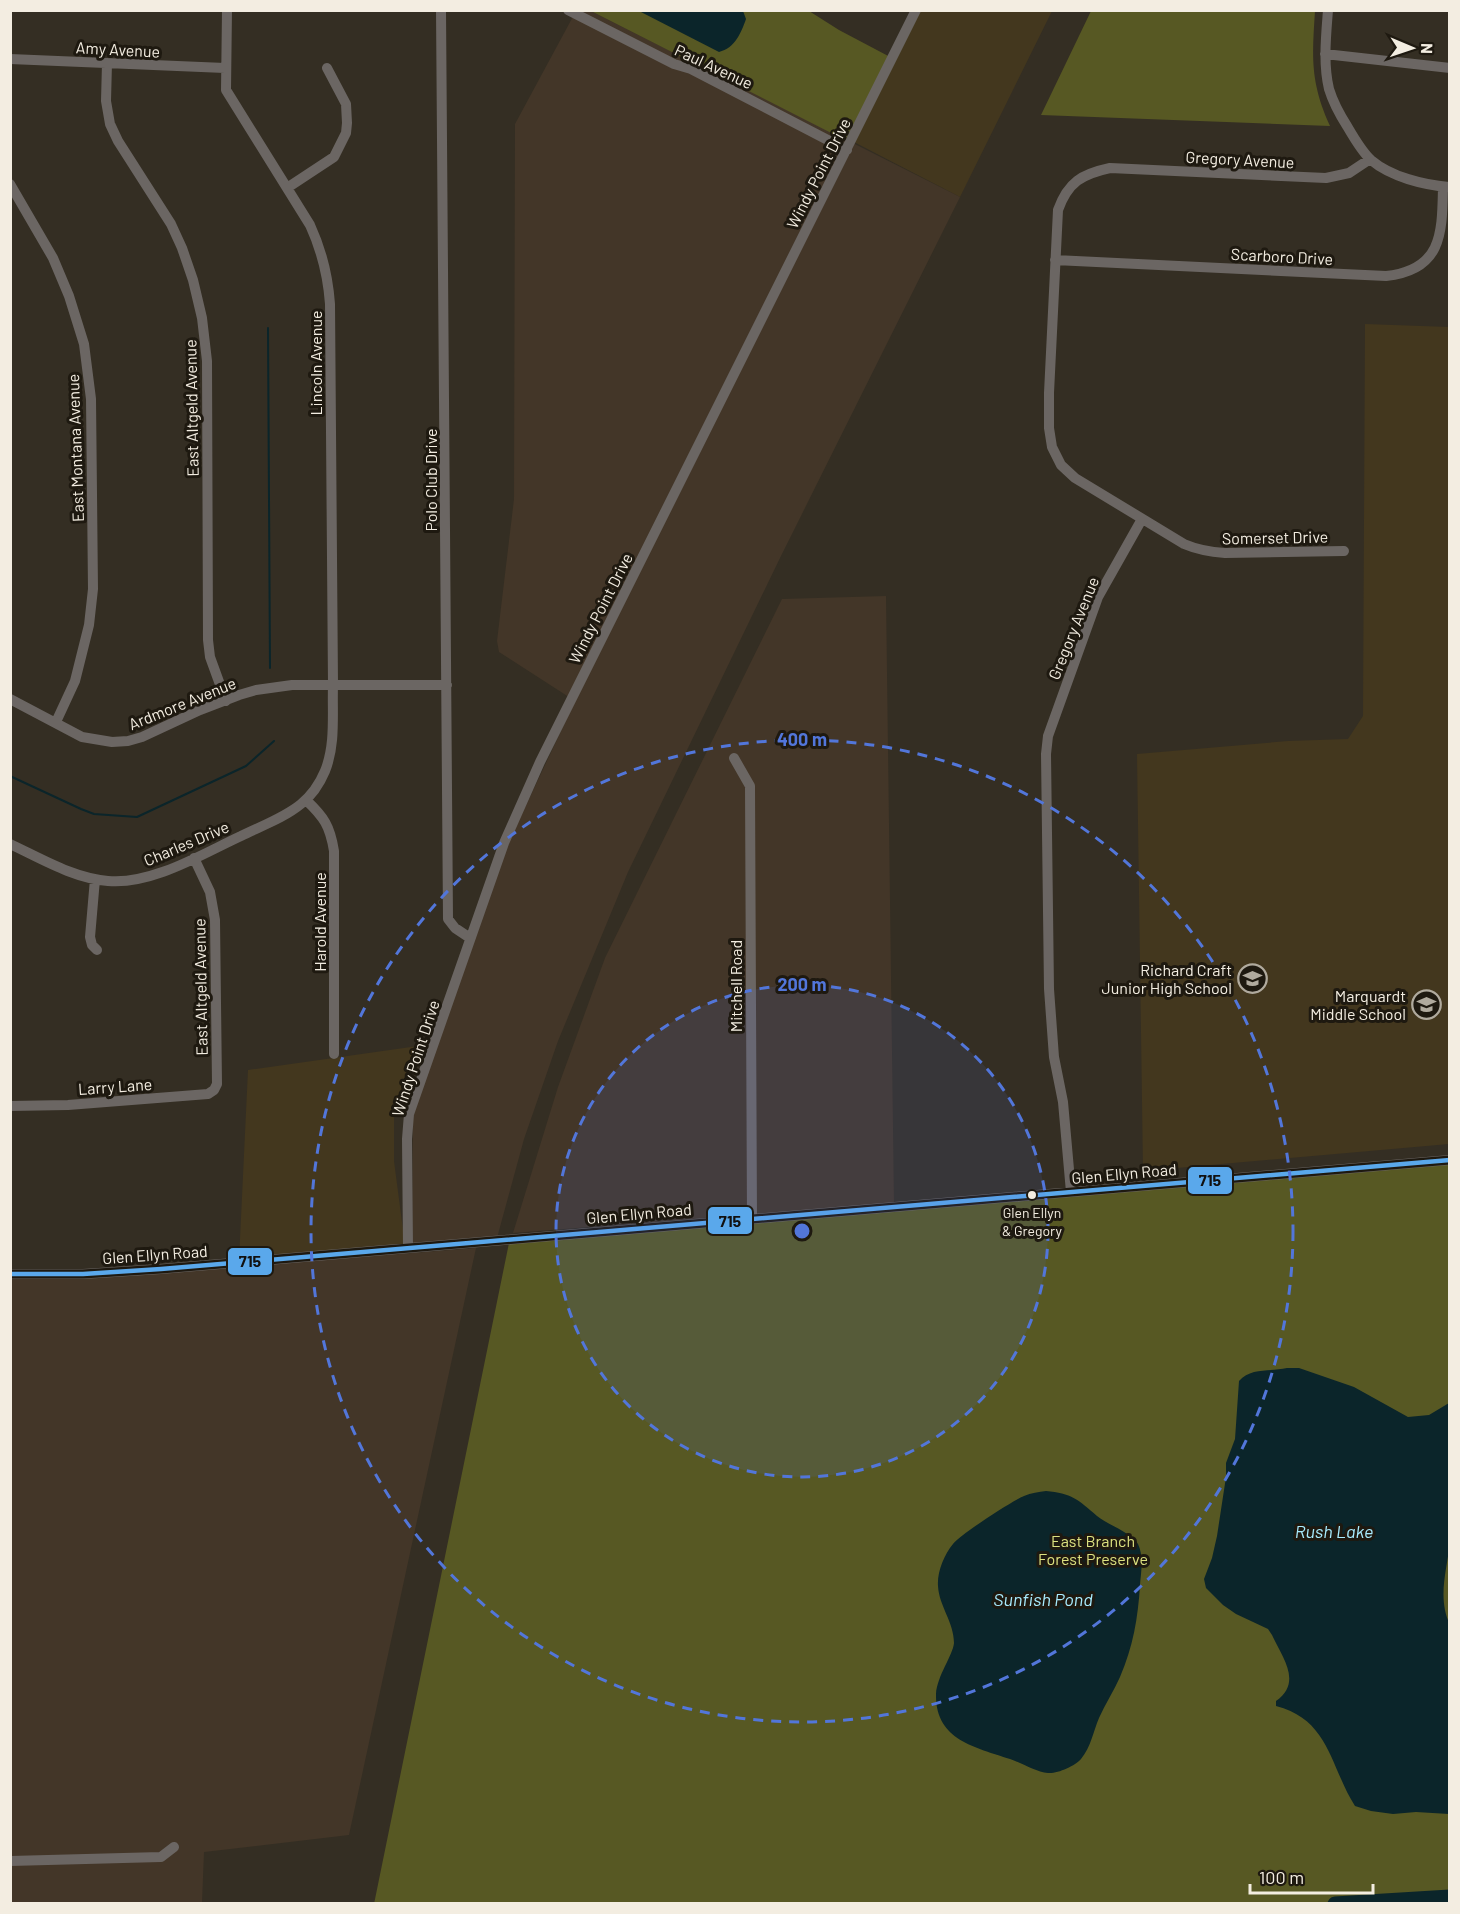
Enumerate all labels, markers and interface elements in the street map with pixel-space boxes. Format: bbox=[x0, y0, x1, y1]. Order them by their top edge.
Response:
north arrow bbox=[1382, 18, 1442, 78]
street label: Amy Avenue bbox=[75, 37, 161, 61]
street label: Paul Avenue bbox=[672, 40, 756, 92]
text: N bbox=[1418, 43, 1437, 54]
street label: Windy Point Drive bbox=[782, 115, 854, 231]
street label: Gregory Avenue bbox=[1185, 147, 1295, 171]
street label: Scarboro Drive bbox=[1230, 244, 1334, 268]
street label: Lincoln Avenue bbox=[306, 310, 325, 416]
street label: East Altgeld Avenue bbox=[180, 339, 202, 477]
street label: East Montana Avenue bbox=[63, 374, 87, 522]
street label: Polo Club Drive bbox=[421, 428, 440, 532]
street label: Somerset Drive bbox=[1222, 527, 1328, 547]
street label: Windy Point Drive bbox=[564, 550, 636, 666]
street label: Gregory Avenue bbox=[1044, 574, 1102, 682]
street label: Ardmore Avenue bbox=[125, 673, 239, 733]
text: 400 m bbox=[777, 728, 827, 750]
street label: Charles Drive bbox=[140, 816, 232, 870]
street label: Harold Avenue bbox=[310, 872, 329, 972]
street label: East Altgeld Avenue bbox=[189, 918, 211, 1056]
street label: Mitchell Road bbox=[726, 940, 745, 1032]
place label: Richard Craft Junior High School bbox=[1102, 960, 1232, 997]
school or university icon: Richard Craft Junior High School bbox=[1237, 962, 1269, 994]
text: 200 m bbox=[777, 973, 827, 995]
place label: Marquardt Middle School bbox=[1310, 986, 1406, 1023]
school or university icon: Marquardt Middle School bbox=[1411, 988, 1443, 1020]
street label: Windy Point Drive bbox=[387, 997, 443, 1119]
street label: Larry Lane bbox=[77, 1074, 153, 1098]
street label: Glen Ellyn Road bbox=[1071, 1159, 1177, 1187]
line badge: 715 bbox=[1187, 1166, 1233, 1195]
text: 715 bbox=[1199, 1170, 1222, 1189]
marker: Glen Ellyn & Gregory bbox=[1026, 1189, 1038, 1201]
street label: Glen Ellyn Road bbox=[586, 1199, 692, 1227]
place label: Glen Ellyn & Gregory bbox=[1002, 1204, 1063, 1239]
line badge: 715 bbox=[707, 1206, 753, 1235]
text: 715 bbox=[719, 1211, 742, 1230]
centre of rings bbox=[792, 1221, 812, 1241]
street label: Glen Ellyn Road bbox=[102, 1241, 208, 1267]
line badge: 715 bbox=[227, 1247, 273, 1276]
text: 715 bbox=[239, 1251, 262, 1270]
water label: Rush Lake bbox=[1295, 1520, 1373, 1542]
park label: East Branch Forest Preserve bbox=[1038, 1531, 1148, 1568]
water label: Sunfish Pond bbox=[993, 1588, 1093, 1610]
scale bar bbox=[1250, 1857, 1373, 1895]
text: 100 m bbox=[1259, 1866, 1304, 1888]

